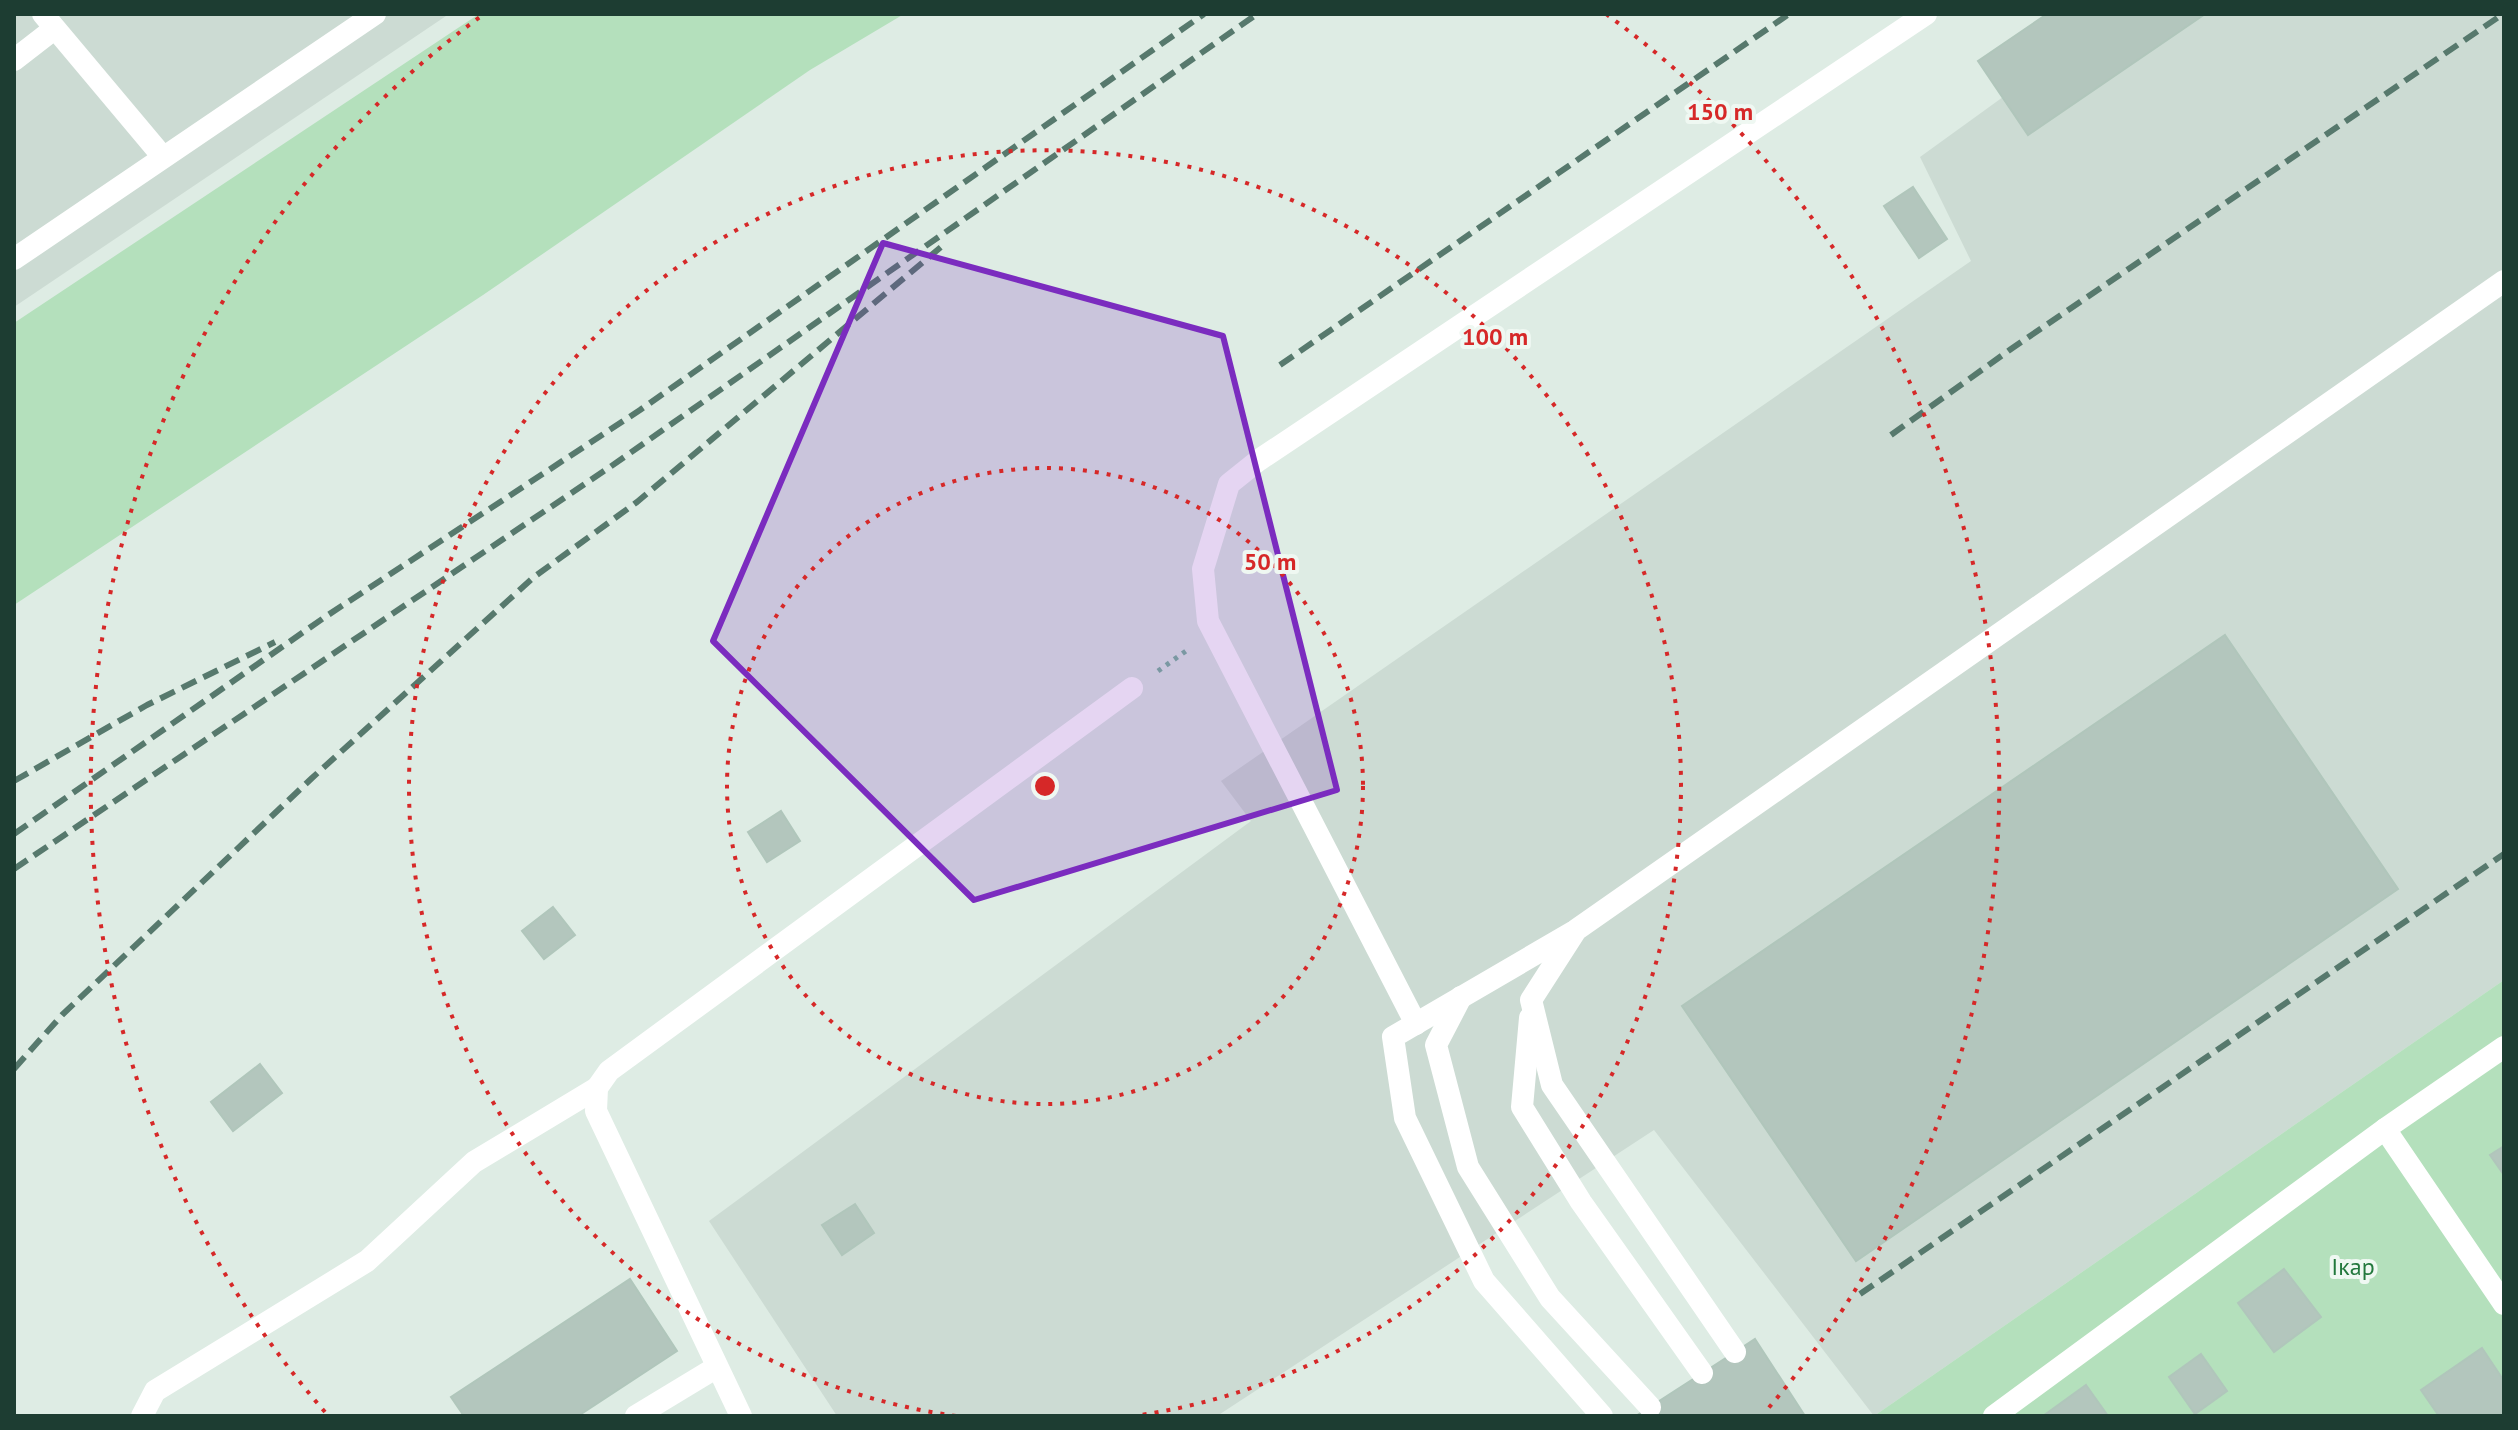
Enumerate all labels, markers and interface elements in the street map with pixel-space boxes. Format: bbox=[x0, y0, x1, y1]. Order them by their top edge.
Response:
text: 150 m bbox=[1687, 96, 1753, 127]
text: 100 m bbox=[1462, 321, 1528, 352]
text: 50 m bbox=[1244, 546, 1296, 577]
centre of rings bbox=[1031, 772, 1059, 800]
park label: Ікар bbox=[2331, 1251, 2375, 1282]

